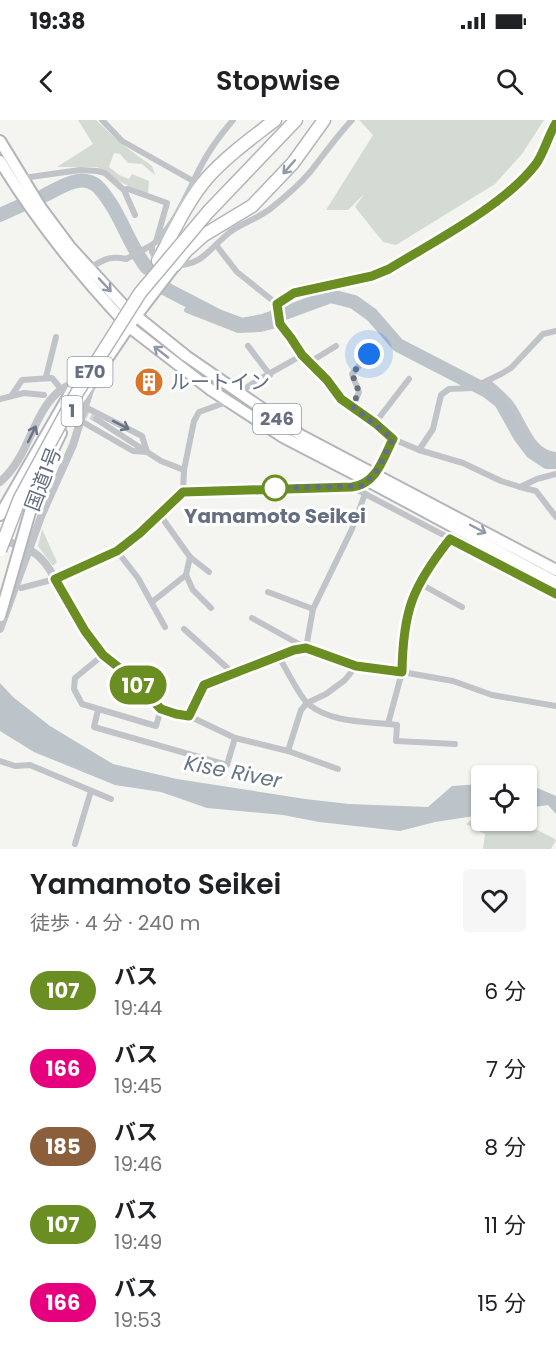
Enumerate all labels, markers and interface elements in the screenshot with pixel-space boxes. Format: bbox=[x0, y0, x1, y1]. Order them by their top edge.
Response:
text: 19:38 bbox=[30, 6, 86, 37]
text: Stopwise bbox=[216, 62, 340, 99]
icon: back bbox=[30, 65, 63, 98]
icon: search bbox=[493, 65, 526, 98]
one-way arrow bbox=[282, 159, 296, 174]
one-way arrow bbox=[98, 278, 113, 293]
your location bbox=[354, 339, 384, 369]
one-way arrow bbox=[154, 346, 170, 359]
road number: E70 bbox=[68, 357, 112, 387]
building icon: ルートイン bbox=[133, 366, 165, 398]
place label: ルートイン bbox=[170, 368, 270, 396]
road number: 1 bbox=[62, 396, 82, 426]
road number: 246 bbox=[253, 404, 301, 434]
one-way arrow bbox=[112, 419, 129, 431]
one-way arrow bbox=[27, 426, 39, 444]
street label: 国道1号 bbox=[18, 443, 68, 515]
marker: Yamamoto Seikei bbox=[262, 475, 288, 501]
place label: Yamamoto Seikei bbox=[184, 502, 366, 530]
one-way arrow bbox=[469, 523, 486, 535]
line badge: 107 bbox=[104, 666, 172, 704]
text: 107 bbox=[122, 671, 154, 700]
water label: Kise River bbox=[182, 748, 285, 795]
map controls bbox=[471, 765, 537, 831]
button: locate bbox=[471, 765, 537, 831]
text: Yamamoto Seikei bbox=[30, 865, 281, 904]
button: heart bbox=[463, 869, 526, 932]
text: 徒歩 · 4 分 · 240 m bbox=[30, 909, 200, 937]
text: バス bbox=[114, 961, 158, 992]
text: 107 bbox=[47, 976, 79, 1005]
text: 6 分 bbox=[484, 976, 526, 1007]
text: 19:44 bbox=[114, 994, 162, 1022]
text: バス bbox=[114, 1039, 158, 1070]
text: 166 bbox=[46, 1054, 80, 1083]
text: 7 分 bbox=[486, 1054, 526, 1085]
text: 19:45 bbox=[114, 1072, 162, 1100]
text: バス bbox=[114, 1117, 158, 1148]
text: 185 bbox=[45, 1132, 81, 1161]
text: 8 分 bbox=[484, 1132, 526, 1163]
text: 19:46 bbox=[114, 1150, 163, 1178]
text: バス bbox=[114, 1195, 158, 1226]
text: 107 bbox=[47, 1210, 79, 1239]
text: 11 分 bbox=[484, 1210, 526, 1241]
text: 19:49 bbox=[114, 1228, 162, 1256]
text: バス bbox=[114, 1273, 158, 1304]
text: 166 bbox=[46, 1288, 80, 1317]
text: 15 分 bbox=[477, 1288, 526, 1319]
text: 19:53 bbox=[114, 1306, 162, 1334]

